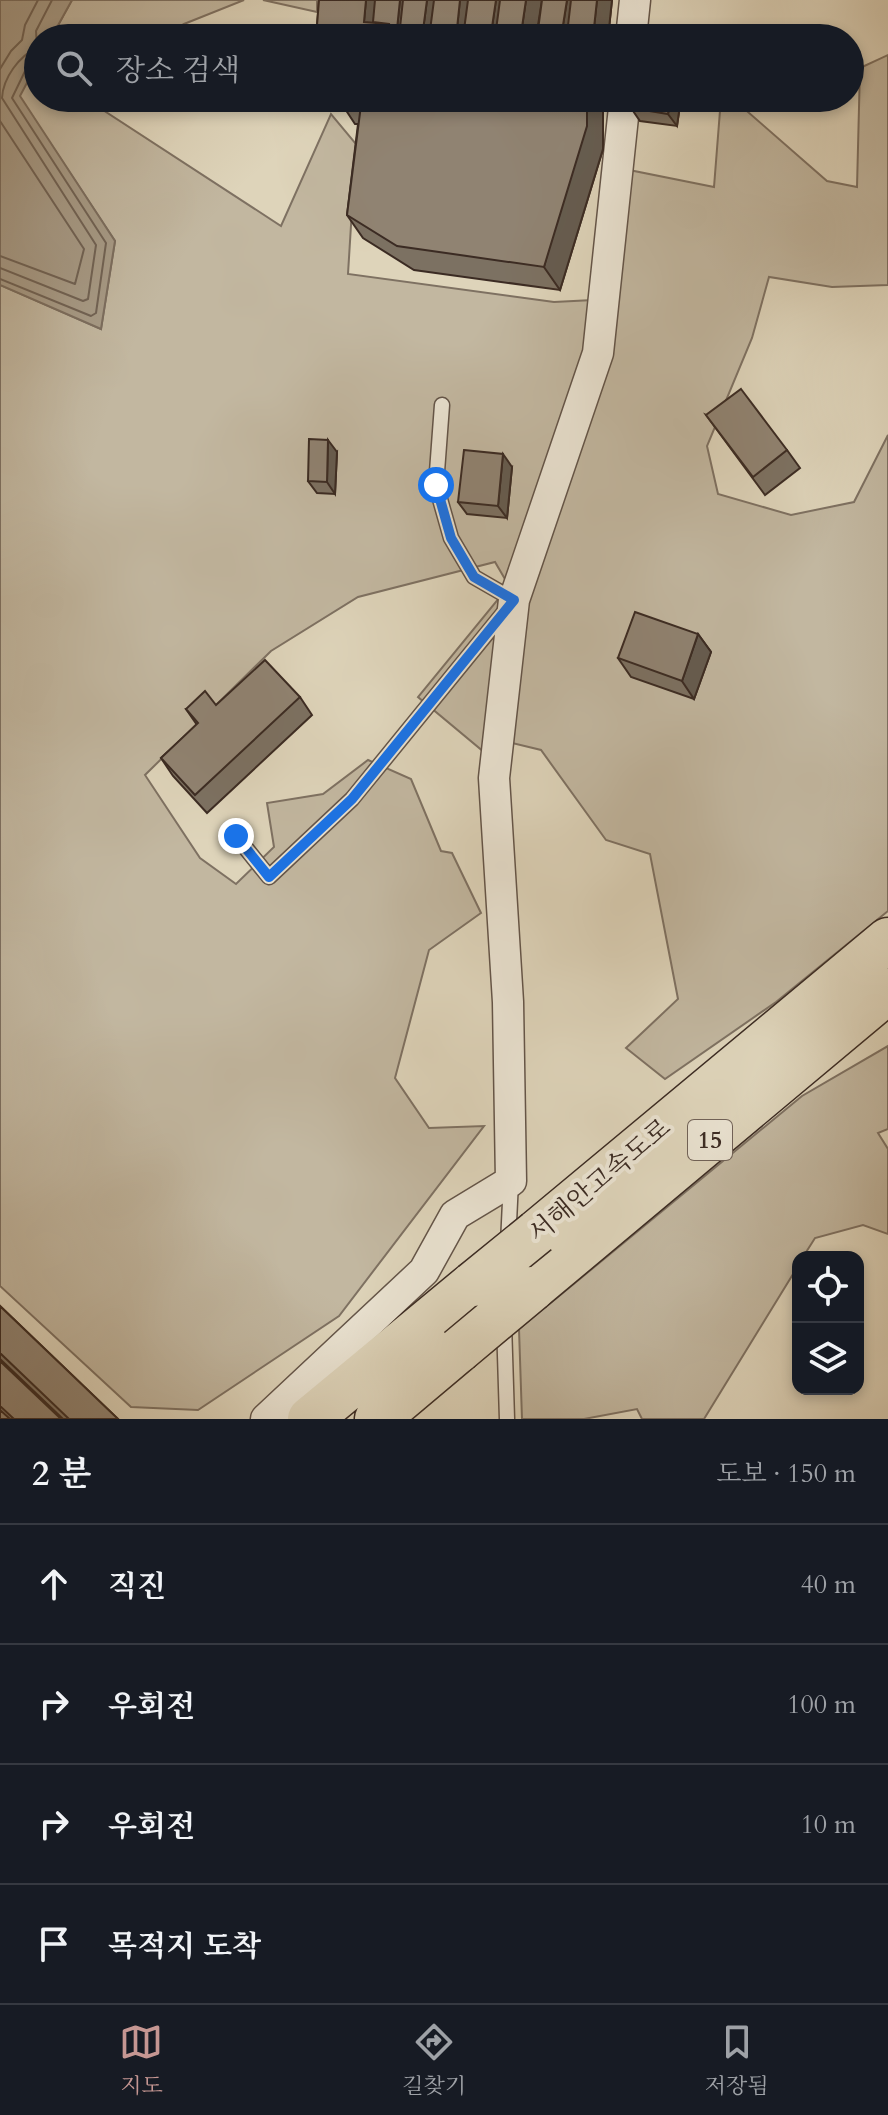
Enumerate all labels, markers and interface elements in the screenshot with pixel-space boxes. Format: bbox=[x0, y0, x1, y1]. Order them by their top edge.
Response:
search box bbox=[24, 24, 864, 112]
icon: search bbox=[52, 46, 96, 90]
text: 장소 검색 bbox=[116, 50, 240, 91]
route start bbox=[418, 467, 454, 503]
route end bbox=[218, 818, 254, 854]
street label: 서해안고속도로 bbox=[521, 1110, 678, 1250]
road number: 15 bbox=[688, 1120, 732, 1160]
map controls bbox=[792, 1251, 864, 1395]
button: locate bbox=[792, 1251, 864, 1323]
button: layers bbox=[792, 1323, 864, 1395]
text: 2 분 bbox=[32, 1451, 91, 1497]
text: 도보 · 150 m bbox=[716, 1456, 856, 1491]
icon: ahead bbox=[32, 1562, 76, 1606]
text: 직진 bbox=[108, 1566, 166, 1607]
text: 40 m bbox=[800, 1567, 856, 1602]
icon: right bbox=[32, 1682, 76, 1726]
text: 우회전 bbox=[108, 1686, 195, 1727]
text: 100 m bbox=[787, 1687, 856, 1722]
icon: right bbox=[32, 1802, 76, 1846]
text: 우회전 bbox=[108, 1806, 195, 1847]
text: 10 m bbox=[800, 1807, 856, 1842]
icon: arrive bbox=[32, 1922, 76, 1966]
text: 목적지 도착 bbox=[108, 1926, 261, 1967]
tab: 지도 bbox=[119, 2020, 163, 2101]
tab: 길찾기 bbox=[402, 2020, 466, 2101]
tab: 저장됨 bbox=[705, 2020, 769, 2101]

